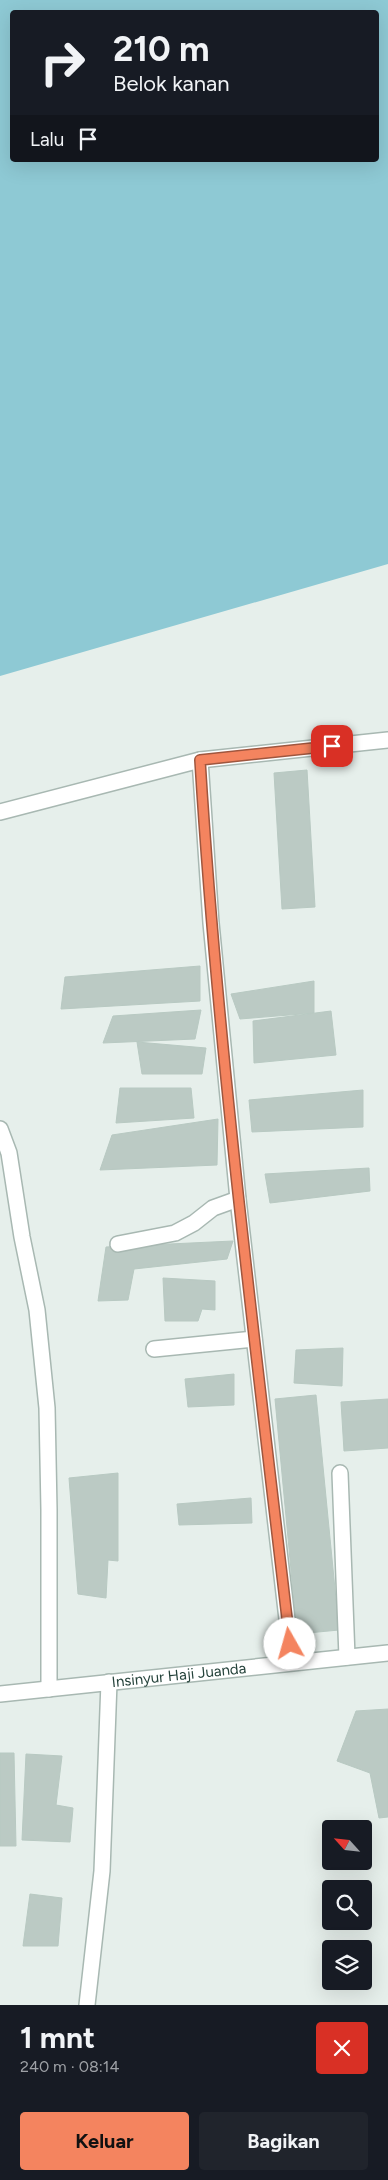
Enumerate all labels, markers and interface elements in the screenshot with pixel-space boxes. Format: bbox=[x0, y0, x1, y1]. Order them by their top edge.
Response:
text: 210 m bbox=[113, 28, 210, 70]
icon: right bbox=[30, 30, 95, 95]
text: Belok kanan bbox=[113, 70, 230, 97]
icon: arrive bbox=[74, 125, 102, 153]
text: Lalu bbox=[30, 128, 64, 151]
pin bbox=[311, 725, 353, 767]
icon: arrive bbox=[318, 732, 346, 760]
position arrow bbox=[263, 1617, 315, 1669]
street label: Insinyur Haji Juanda bbox=[111, 1659, 247, 1691]
north arrow bbox=[322, 1820, 372, 1870]
map controls bbox=[322, 1820, 372, 1990]
button: search bbox=[322, 1880, 372, 1930]
button: layers bbox=[322, 1940, 372, 1990]
text: 1 mnt bbox=[20, 2019, 95, 2056]
button: close bbox=[316, 2022, 368, 2074]
text: 240 m · 08:14 bbox=[20, 2057, 119, 2076]
button: Keluar bbox=[20, 2112, 189, 2170]
button: Bagikan bbox=[199, 2112, 368, 2170]

